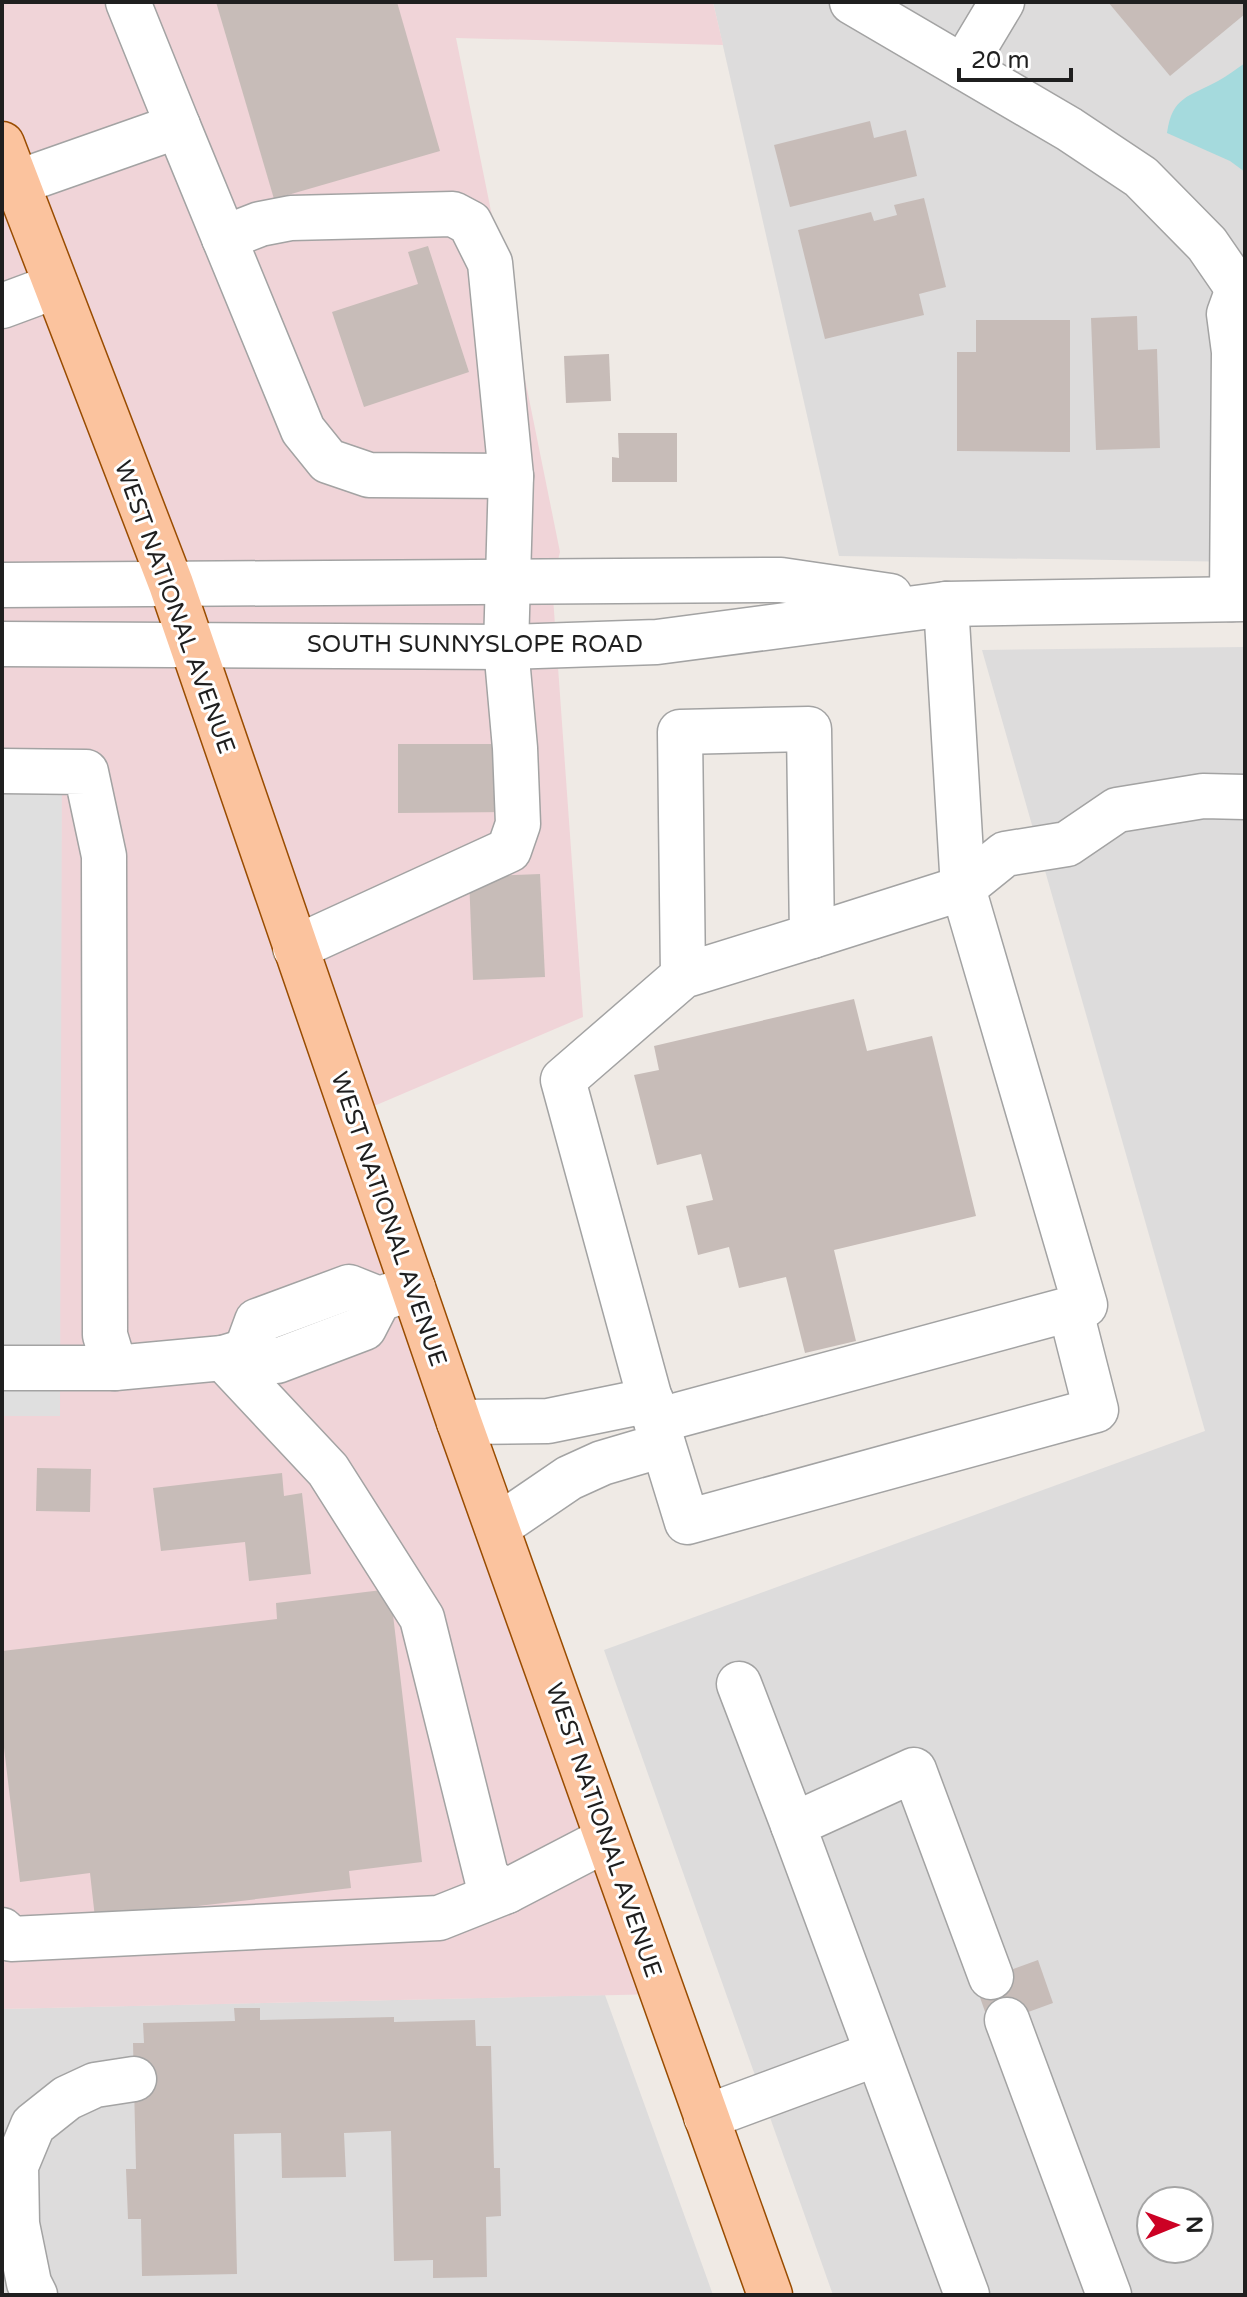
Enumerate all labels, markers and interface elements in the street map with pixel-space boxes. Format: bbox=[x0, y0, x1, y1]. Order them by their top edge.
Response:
scale bar bbox=[959, 32, 1071, 82]
text: 20 m bbox=[971, 46, 1029, 75]
street label: WEST NATIONAL AVENUE bbox=[108, 457, 241, 758]
street label: SOUTH SUNNYSLOPE ROAD bbox=[307, 630, 643, 659]
street label: WEST NATIONAL AVENUE bbox=[324, 1068, 453, 1370]
street label: WEST NATIONAL AVENUE bbox=[539, 1679, 668, 1981]
north arrow bbox=[1135, 2185, 1215, 2265]
text: N bbox=[1181, 2216, 1207, 2234]

